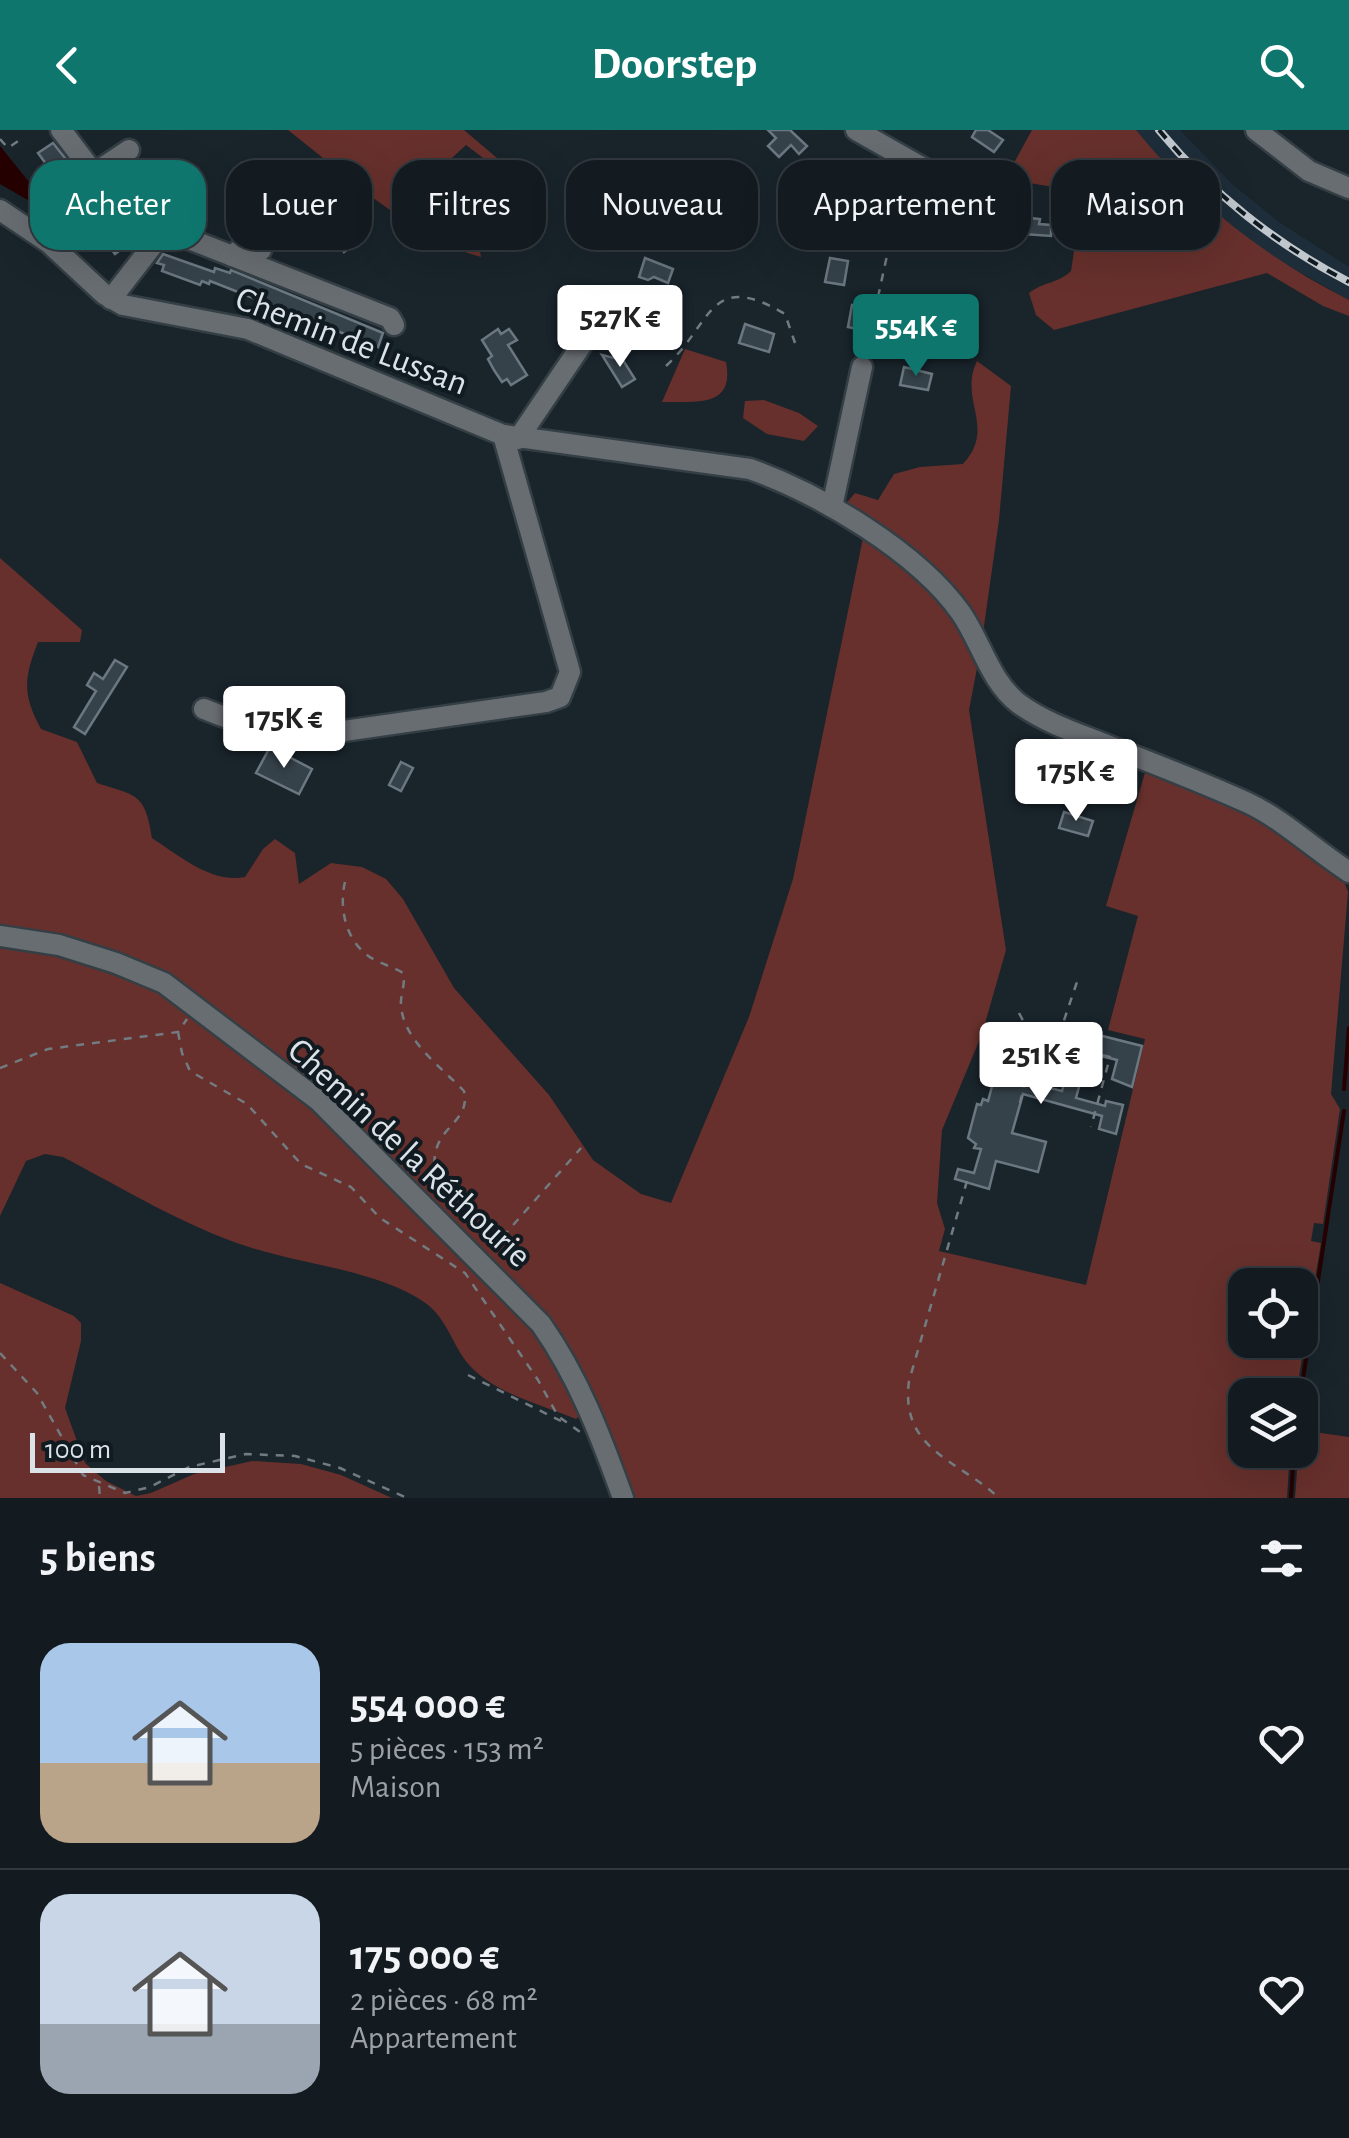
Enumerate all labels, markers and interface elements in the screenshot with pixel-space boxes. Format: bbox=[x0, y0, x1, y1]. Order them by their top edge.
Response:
icon: back bbox=[40, 38, 95, 93]
icon: search bbox=[1254, 38, 1309, 93]
text: Doorstep bbox=[592, 42, 757, 87]
chip: Acheter bbox=[30, 160, 206, 250]
chip: Louer bbox=[226, 160, 372, 250]
chip: Filtres bbox=[392, 160, 546, 250]
chip: Nouveau bbox=[566, 160, 758, 250]
chip: Appartement bbox=[778, 160, 1031, 250]
chip: Maison bbox=[1051, 160, 1220, 250]
street label: Chemin de Lussan bbox=[231, 281, 472, 402]
pin: 527K € bbox=[539, 285, 701, 370]
pin: 554K € bbox=[835, 294, 997, 379]
text: 527K € bbox=[579, 301, 661, 333]
text: 554K € bbox=[875, 310, 957, 342]
pin: 175K € bbox=[203, 686, 365, 771]
text: 175K € bbox=[245, 702, 323, 734]
pin: 175K € bbox=[995, 739, 1157, 824]
text: 175K € bbox=[1037, 755, 1115, 787]
pin: 251K € bbox=[960, 1022, 1122, 1107]
street label: Chemin de la Réthourie bbox=[281, 1032, 537, 1274]
text: 251K € bbox=[1002, 1038, 1080, 1070]
map controls bbox=[1228, 1268, 1318, 1468]
button: locate bbox=[1228, 1268, 1318, 1358]
button: layers bbox=[1228, 1378, 1318, 1468]
scale bar bbox=[30, 1428, 225, 1472]
text: 100 m bbox=[45, 1436, 111, 1464]
icon: filters bbox=[1254, 1531, 1309, 1586]
text: 5 biens bbox=[40, 1537, 156, 1579]
icon: home bbox=[120, 1683, 240, 1803]
text: 554 000 € bbox=[350, 1684, 505, 1726]
icon: heart bbox=[1254, 1716, 1309, 1771]
text: 5 pièces · 153 m² bbox=[350, 1733, 544, 1765]
text: Maison bbox=[350, 1771, 441, 1803]
icon: home bbox=[120, 1934, 240, 2054]
text: 175 000 € bbox=[350, 1935, 499, 1977]
icon: heart bbox=[1254, 1967, 1309, 2022]
text: 2 pièces · 68 m² bbox=[350, 1984, 538, 2016]
text: Appartement bbox=[350, 2022, 517, 2054]

